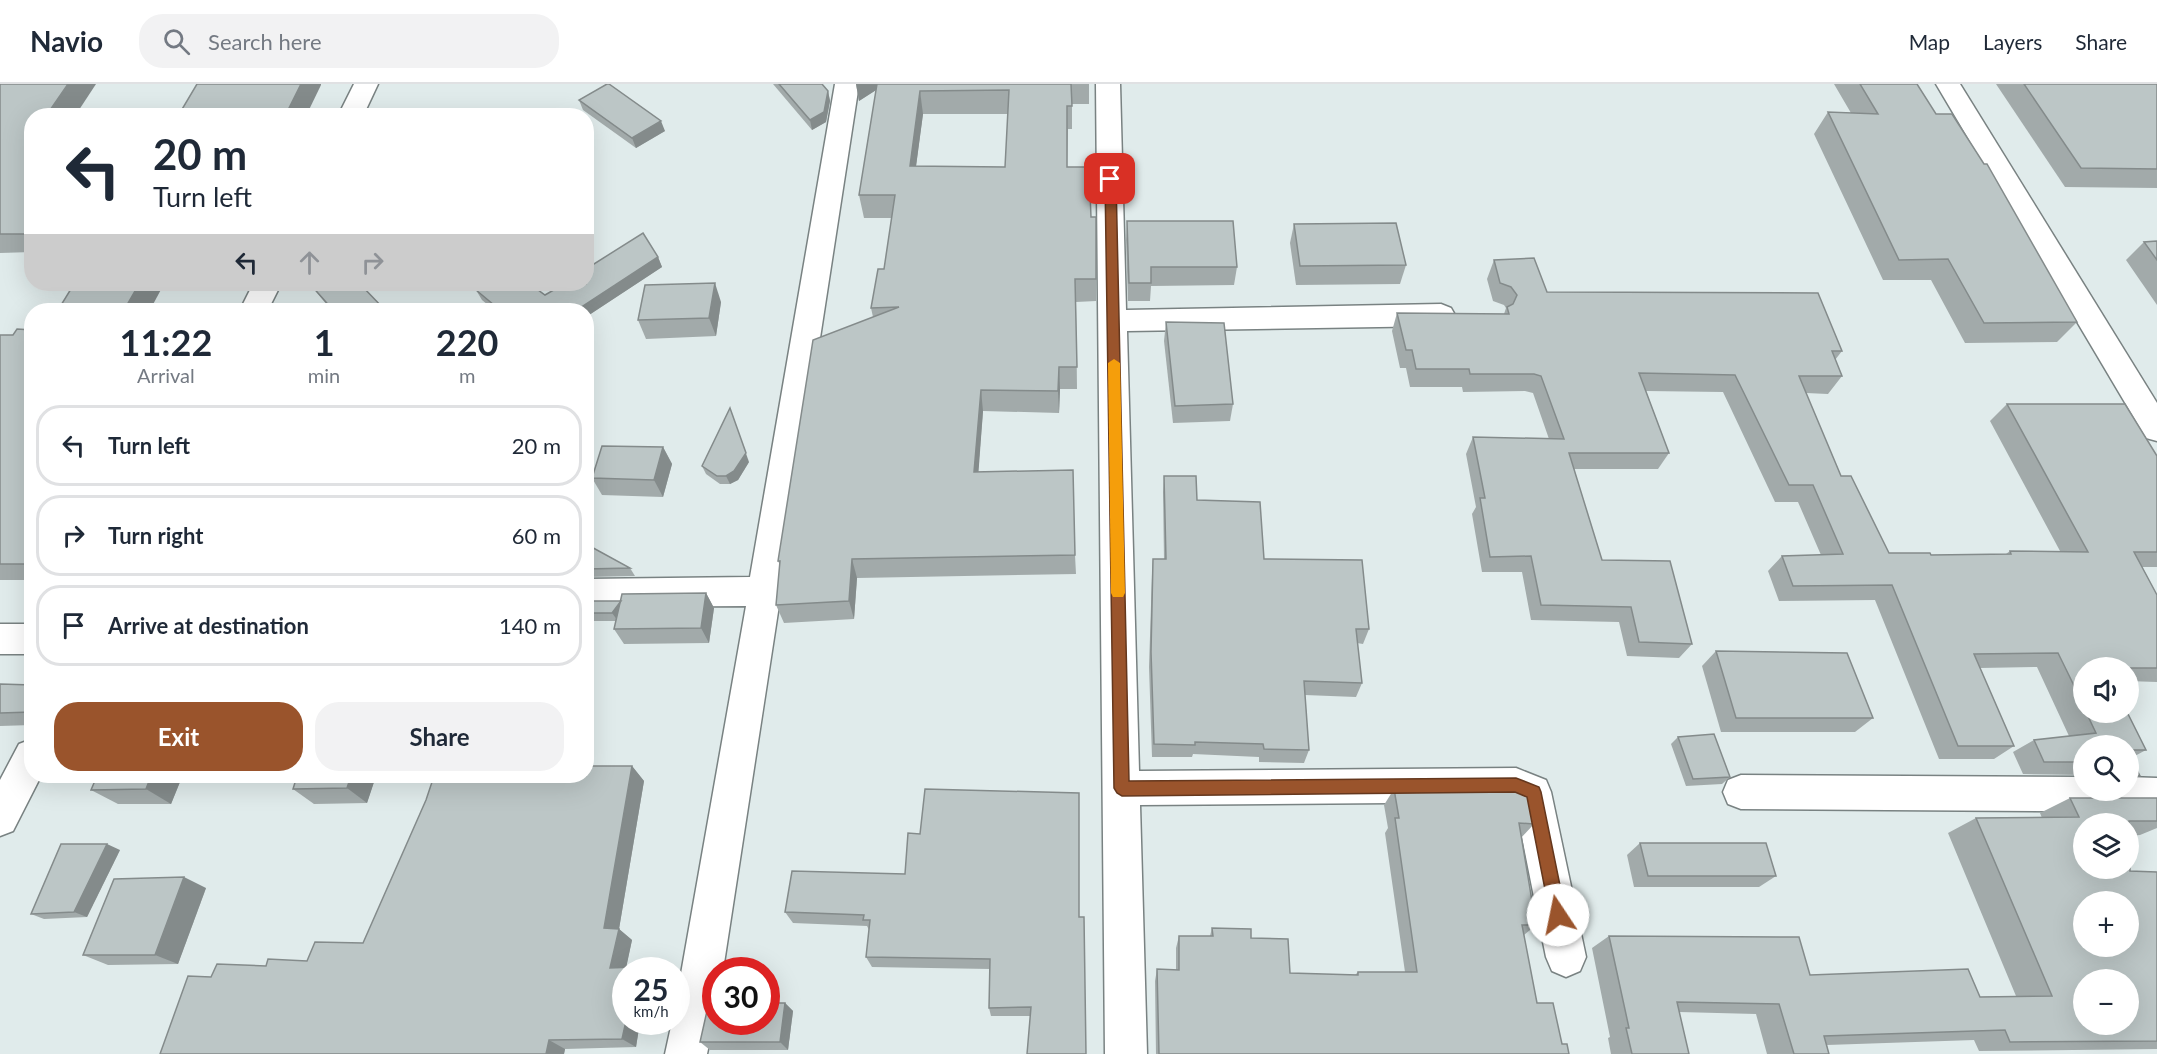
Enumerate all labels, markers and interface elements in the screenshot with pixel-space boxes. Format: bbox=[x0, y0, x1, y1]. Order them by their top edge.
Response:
search box bbox=[139, 14, 559, 68]
text: Navio bbox=[30, 24, 103, 58]
icon: search bbox=[160, 25, 193, 58]
text: Search here bbox=[208, 28, 322, 55]
text: Map bbox=[1909, 29, 1950, 54]
text: Layers bbox=[1983, 29, 2042, 54]
text: Share bbox=[2075, 29, 2127, 54]
text: 20 m bbox=[153, 129, 247, 179]
icon: left bbox=[54, 132, 132, 210]
pin bbox=[1084, 153, 1135, 204]
icon: arrive bbox=[1093, 162, 1126, 195]
text: Turn left bbox=[153, 180, 252, 213]
icon: left bbox=[230, 246, 263, 279]
icon: ahead bbox=[293, 246, 326, 279]
icon: right bbox=[356, 246, 389, 279]
text: 11:22 bbox=[120, 320, 212, 364]
text: 1 bbox=[314, 320, 335, 364]
text: 220 bbox=[436, 320, 498, 364]
text: Arrival bbox=[137, 363, 195, 387]
text: min bbox=[308, 363, 340, 387]
text: m bbox=[459, 363, 475, 387]
icon: left bbox=[57, 429, 90, 462]
text: Turn left bbox=[108, 432, 190, 459]
text: 20 m bbox=[512, 432, 561, 459]
icon: right bbox=[57, 519, 90, 552]
text: Turn right bbox=[108, 522, 203, 549]
text: 60 m bbox=[512, 522, 561, 549]
icon: arrive bbox=[57, 609, 90, 642]
text: Arrive at destination bbox=[108, 612, 309, 639]
text: 140 m bbox=[499, 612, 561, 639]
map controls bbox=[2073, 657, 2139, 1035]
button: sound bbox=[2073, 657, 2139, 723]
button: Exit bbox=[54, 702, 303, 771]
button: Share bbox=[315, 702, 564, 771]
button: search bbox=[2073, 735, 2139, 801]
button: layers bbox=[2073, 813, 2139, 879]
position arrow bbox=[1526, 883, 1590, 947]
button: + bbox=[2073, 891, 2139, 957]
speed limit sign: 30 bbox=[702, 957, 780, 1035]
button: − bbox=[2073, 969, 2139, 1035]
text: 25 bbox=[634, 971, 668, 1007]
text: km/h bbox=[633, 1002, 669, 1020]

